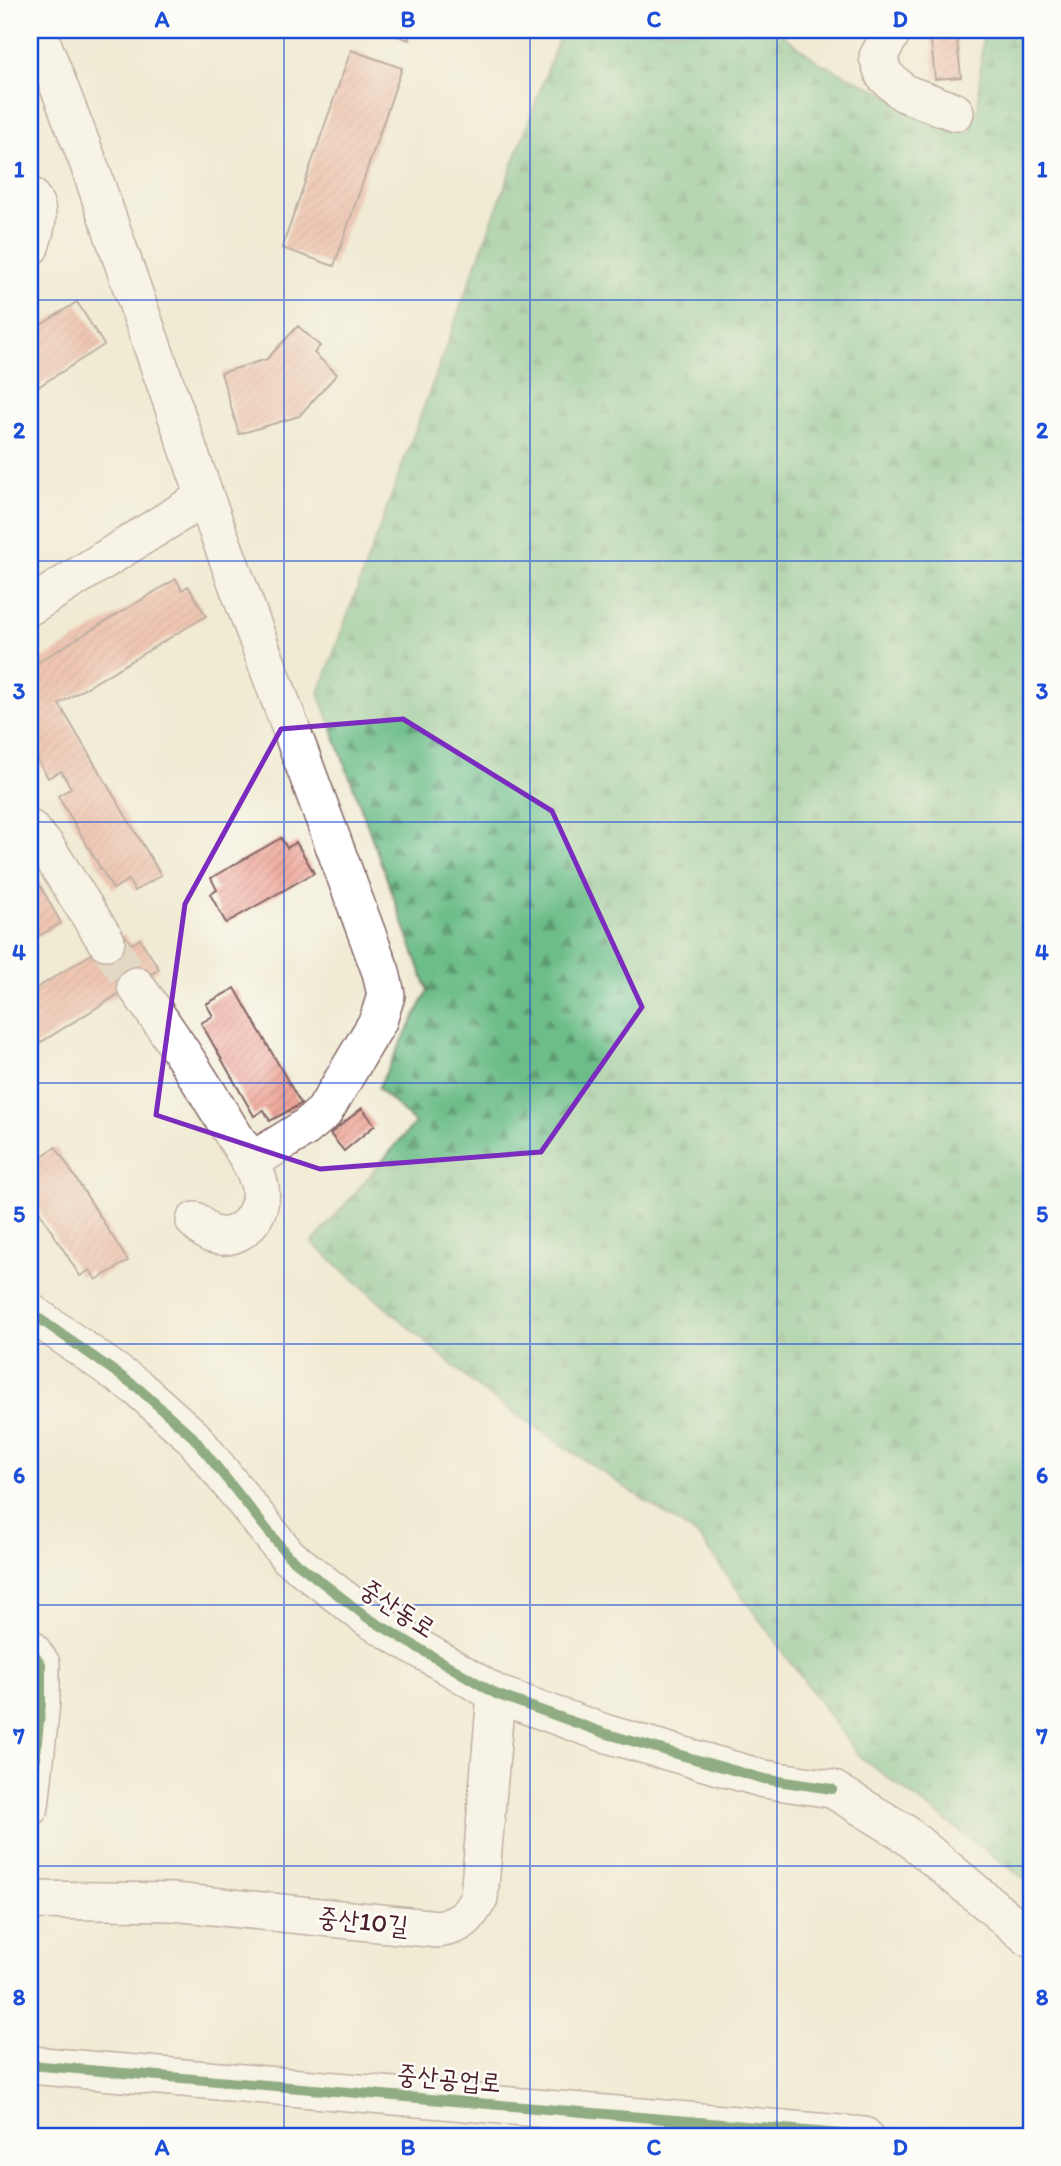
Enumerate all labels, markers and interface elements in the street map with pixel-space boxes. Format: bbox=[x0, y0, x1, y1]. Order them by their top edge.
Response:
text: A bbox=[154, 5, 170, 33]
text: B bbox=[401, 5, 416, 33]
text: C bbox=[647, 5, 662, 33]
text: D bbox=[892, 5, 908, 33]
text: 1 bbox=[14, 155, 25, 183]
text: 1 bbox=[1037, 155, 1048, 183]
text: 2 bbox=[13, 416, 26, 444]
text: 2 bbox=[1036, 416, 1049, 444]
text: 3 bbox=[13, 677, 26, 705]
text: 3 bbox=[1036, 677, 1049, 705]
text: 4 bbox=[12, 938, 26, 966]
text: 4 bbox=[1035, 938, 1049, 966]
text: 5 bbox=[13, 1200, 25, 1228]
text: 5 bbox=[1036, 1200, 1048, 1228]
text: 6 bbox=[13, 1461, 25, 1489]
text: 6 bbox=[1036, 1461, 1048, 1489]
street label: 중산동로 bbox=[354, 1572, 442, 1644]
text: 7 bbox=[12, 1722, 25, 1750]
text: 7 bbox=[1035, 1722, 1048, 1750]
street label: 중산10길 bbox=[316, 1900, 410, 1942]
text: 8 bbox=[13, 1983, 26, 2011]
text: 8 bbox=[1036, 1983, 1049, 2011]
street label: 중산공업로 bbox=[395, 2058, 503, 2098]
text: A bbox=[154, 2133, 170, 2161]
text: B bbox=[401, 2133, 416, 2161]
text: C bbox=[647, 2133, 662, 2161]
text: D bbox=[892, 2133, 908, 2161]

